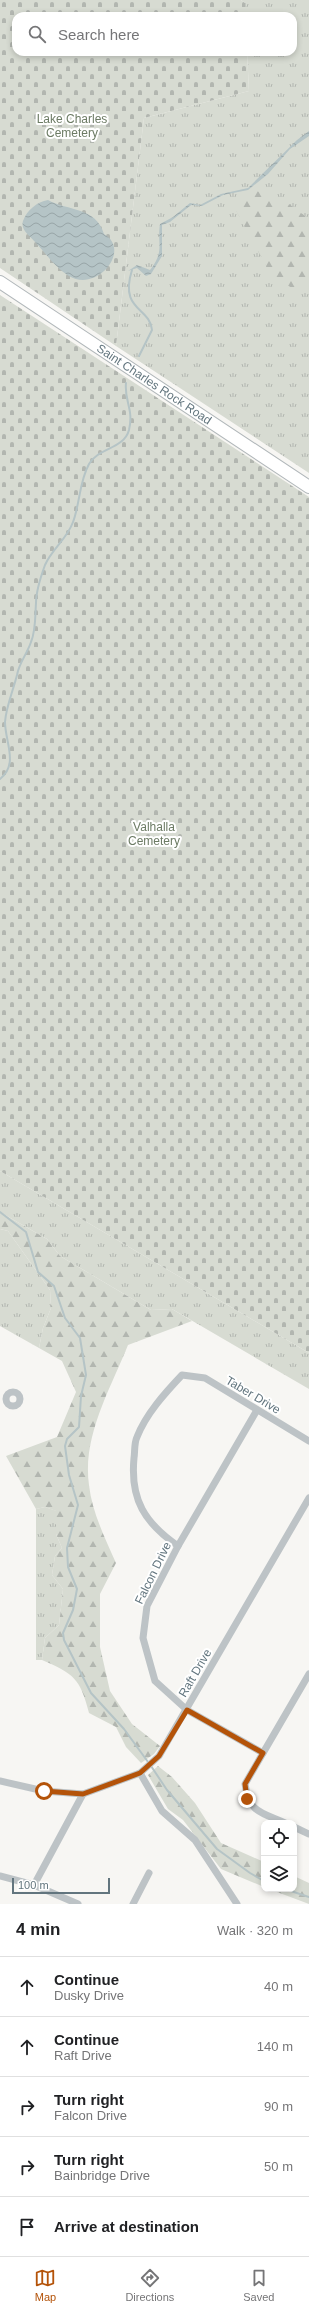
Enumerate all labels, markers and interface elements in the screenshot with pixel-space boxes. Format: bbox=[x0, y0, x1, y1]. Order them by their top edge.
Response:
search box bbox=[12, 12, 297, 56]
icon: search bbox=[26, 23, 48, 45]
text: Search here bbox=[58, 26, 140, 43]
park label: Lake Charles Cemetery bbox=[37, 112, 107, 140]
street label: Saint Charles Rock Road bbox=[94, 341, 214, 427]
park label: Valhalla Cemetery bbox=[128, 820, 180, 848]
street label: Taber Drive bbox=[223, 1373, 283, 1417]
street label: Falcon Drive bbox=[132, 1539, 174, 1606]
street label: Raft Drive bbox=[176, 1646, 215, 1700]
route start bbox=[35, 1782, 53, 1800]
route end bbox=[238, 1790, 256, 1808]
map controls bbox=[261, 1820, 297, 1892]
button: locate bbox=[261, 1820, 297, 1856]
button: layers bbox=[261, 1856, 297, 1892]
scale bar bbox=[12, 1876, 110, 1895]
text: 100 m bbox=[18, 1879, 49, 1891]
text: 4 min bbox=[16, 1920, 60, 1939]
text: Walk · 320 m bbox=[217, 1923, 293, 1938]
text: Continue bbox=[54, 1971, 119, 1988]
icon: ahead bbox=[16, 1976, 38, 1998]
text: 40 m bbox=[264, 1979, 293, 1994]
text: Dusky Drive bbox=[54, 1988, 124, 2003]
text: Continue bbox=[54, 2031, 119, 2048]
icon: ahead bbox=[16, 2036, 38, 2058]
text: 140 m bbox=[257, 2039, 293, 2054]
text: Raft Drive bbox=[54, 2048, 112, 2063]
text: Turn right bbox=[54, 2091, 124, 2108]
icon: right bbox=[16, 2096, 38, 2118]
text: 90 m bbox=[264, 2099, 293, 2114]
text: Falcon Drive bbox=[54, 2108, 127, 2123]
text: Turn right bbox=[54, 2151, 124, 2168]
icon: right bbox=[16, 2156, 38, 2178]
text: 50 m bbox=[264, 2159, 293, 2174]
text: Bainbridge Drive bbox=[54, 2168, 150, 2183]
icon: arrive bbox=[16, 2216, 38, 2238]
text: Arrive at destination bbox=[54, 2218, 199, 2235]
tab: Map bbox=[34, 2267, 56, 2303]
tab: Directions bbox=[125, 2267, 174, 2303]
tab: Saved bbox=[243, 2267, 274, 2303]

